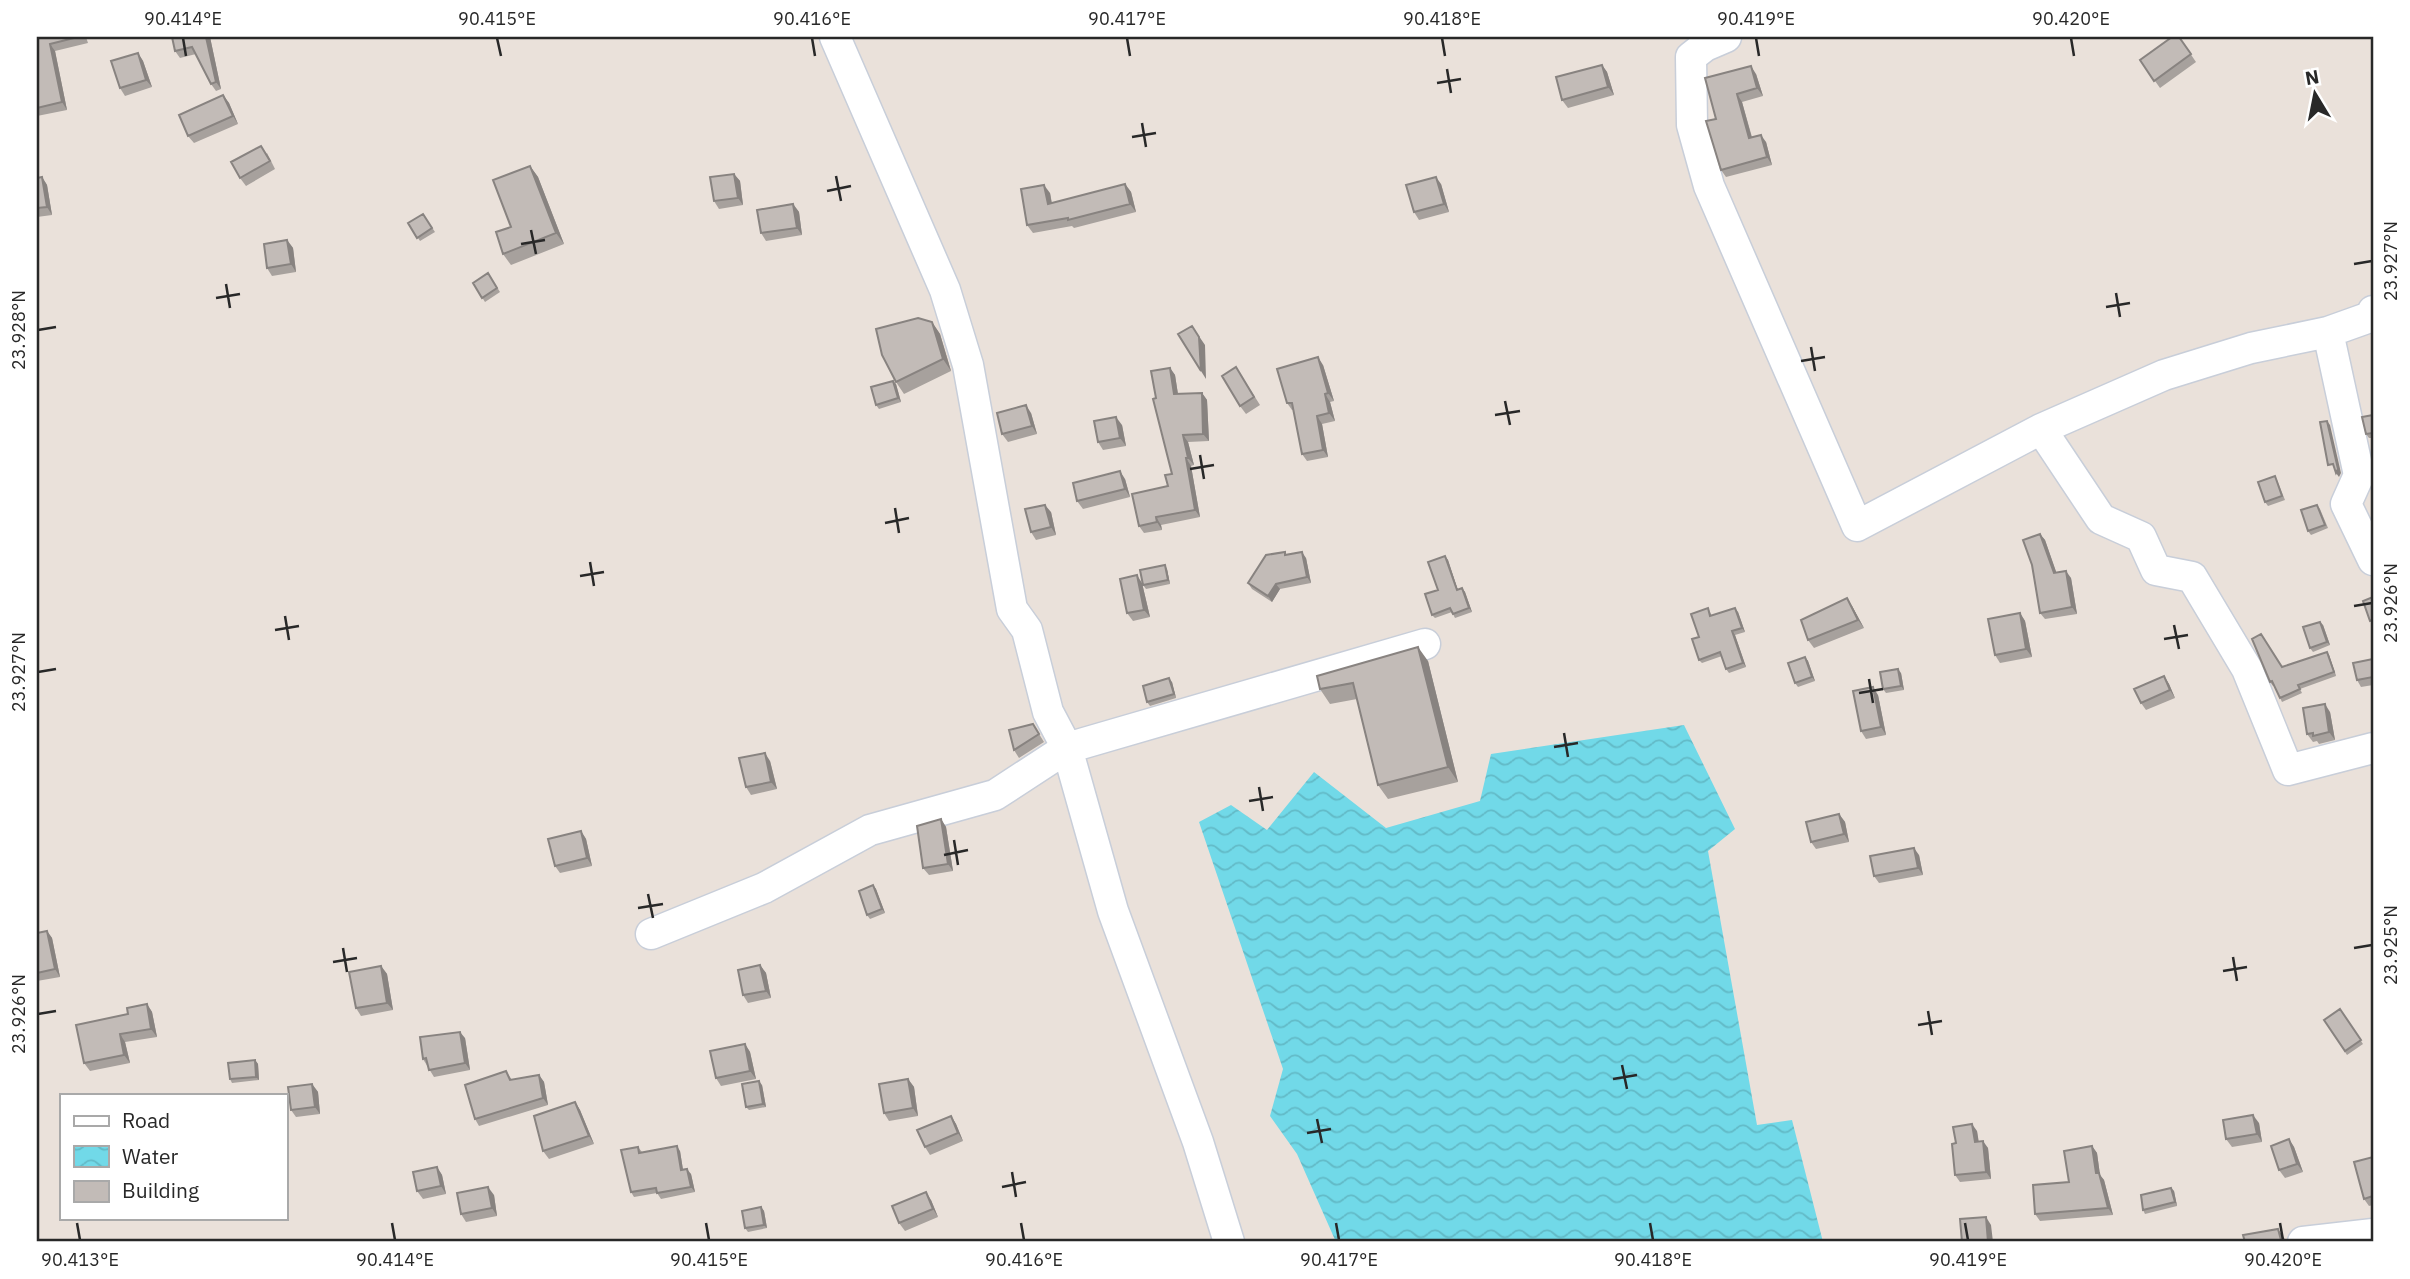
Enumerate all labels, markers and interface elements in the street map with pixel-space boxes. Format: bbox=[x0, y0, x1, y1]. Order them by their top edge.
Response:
text: 90.414°E bbox=[144, 7, 222, 30]
text: 90.415°E bbox=[458, 7, 536, 30]
text: 90.416°E bbox=[773, 7, 851, 30]
text: 90.417°E bbox=[1088, 7, 1166, 30]
text: 90.418°E bbox=[1403, 7, 1481, 30]
text: 90.419°E bbox=[1717, 7, 1795, 30]
text: 90.420°E bbox=[2032, 7, 2110, 30]
north arrow bbox=[2280, 60, 2350, 130]
text: N bbox=[2303, 64, 2321, 90]
text: 23.927°N bbox=[2379, 221, 2402, 301]
text: 23.928°N bbox=[7, 290, 30, 370]
text: 23.926°N bbox=[2379, 563, 2402, 643]
text: 23.927°N bbox=[7, 632, 30, 712]
text: 23.925°N bbox=[2379, 905, 2402, 985]
text: 23.926°N bbox=[7, 974, 30, 1054]
legend bbox=[60, 1094, 287, 1220]
text: Road bbox=[122, 1106, 170, 1134]
text: Water bbox=[122, 1142, 179, 1170]
text: Building bbox=[122, 1176, 199, 1204]
text: 90.413°E bbox=[41, 1248, 119, 1271]
text: 90.414°E bbox=[356, 1248, 434, 1271]
text: 90.415°E bbox=[670, 1248, 748, 1271]
text: 90.416°E bbox=[985, 1248, 1063, 1271]
text: 90.417°E bbox=[1300, 1248, 1378, 1271]
text: 90.418°E bbox=[1614, 1248, 1692, 1271]
text: 90.419°E bbox=[1929, 1248, 2007, 1271]
text: 90.420°E bbox=[2244, 1248, 2322, 1271]

